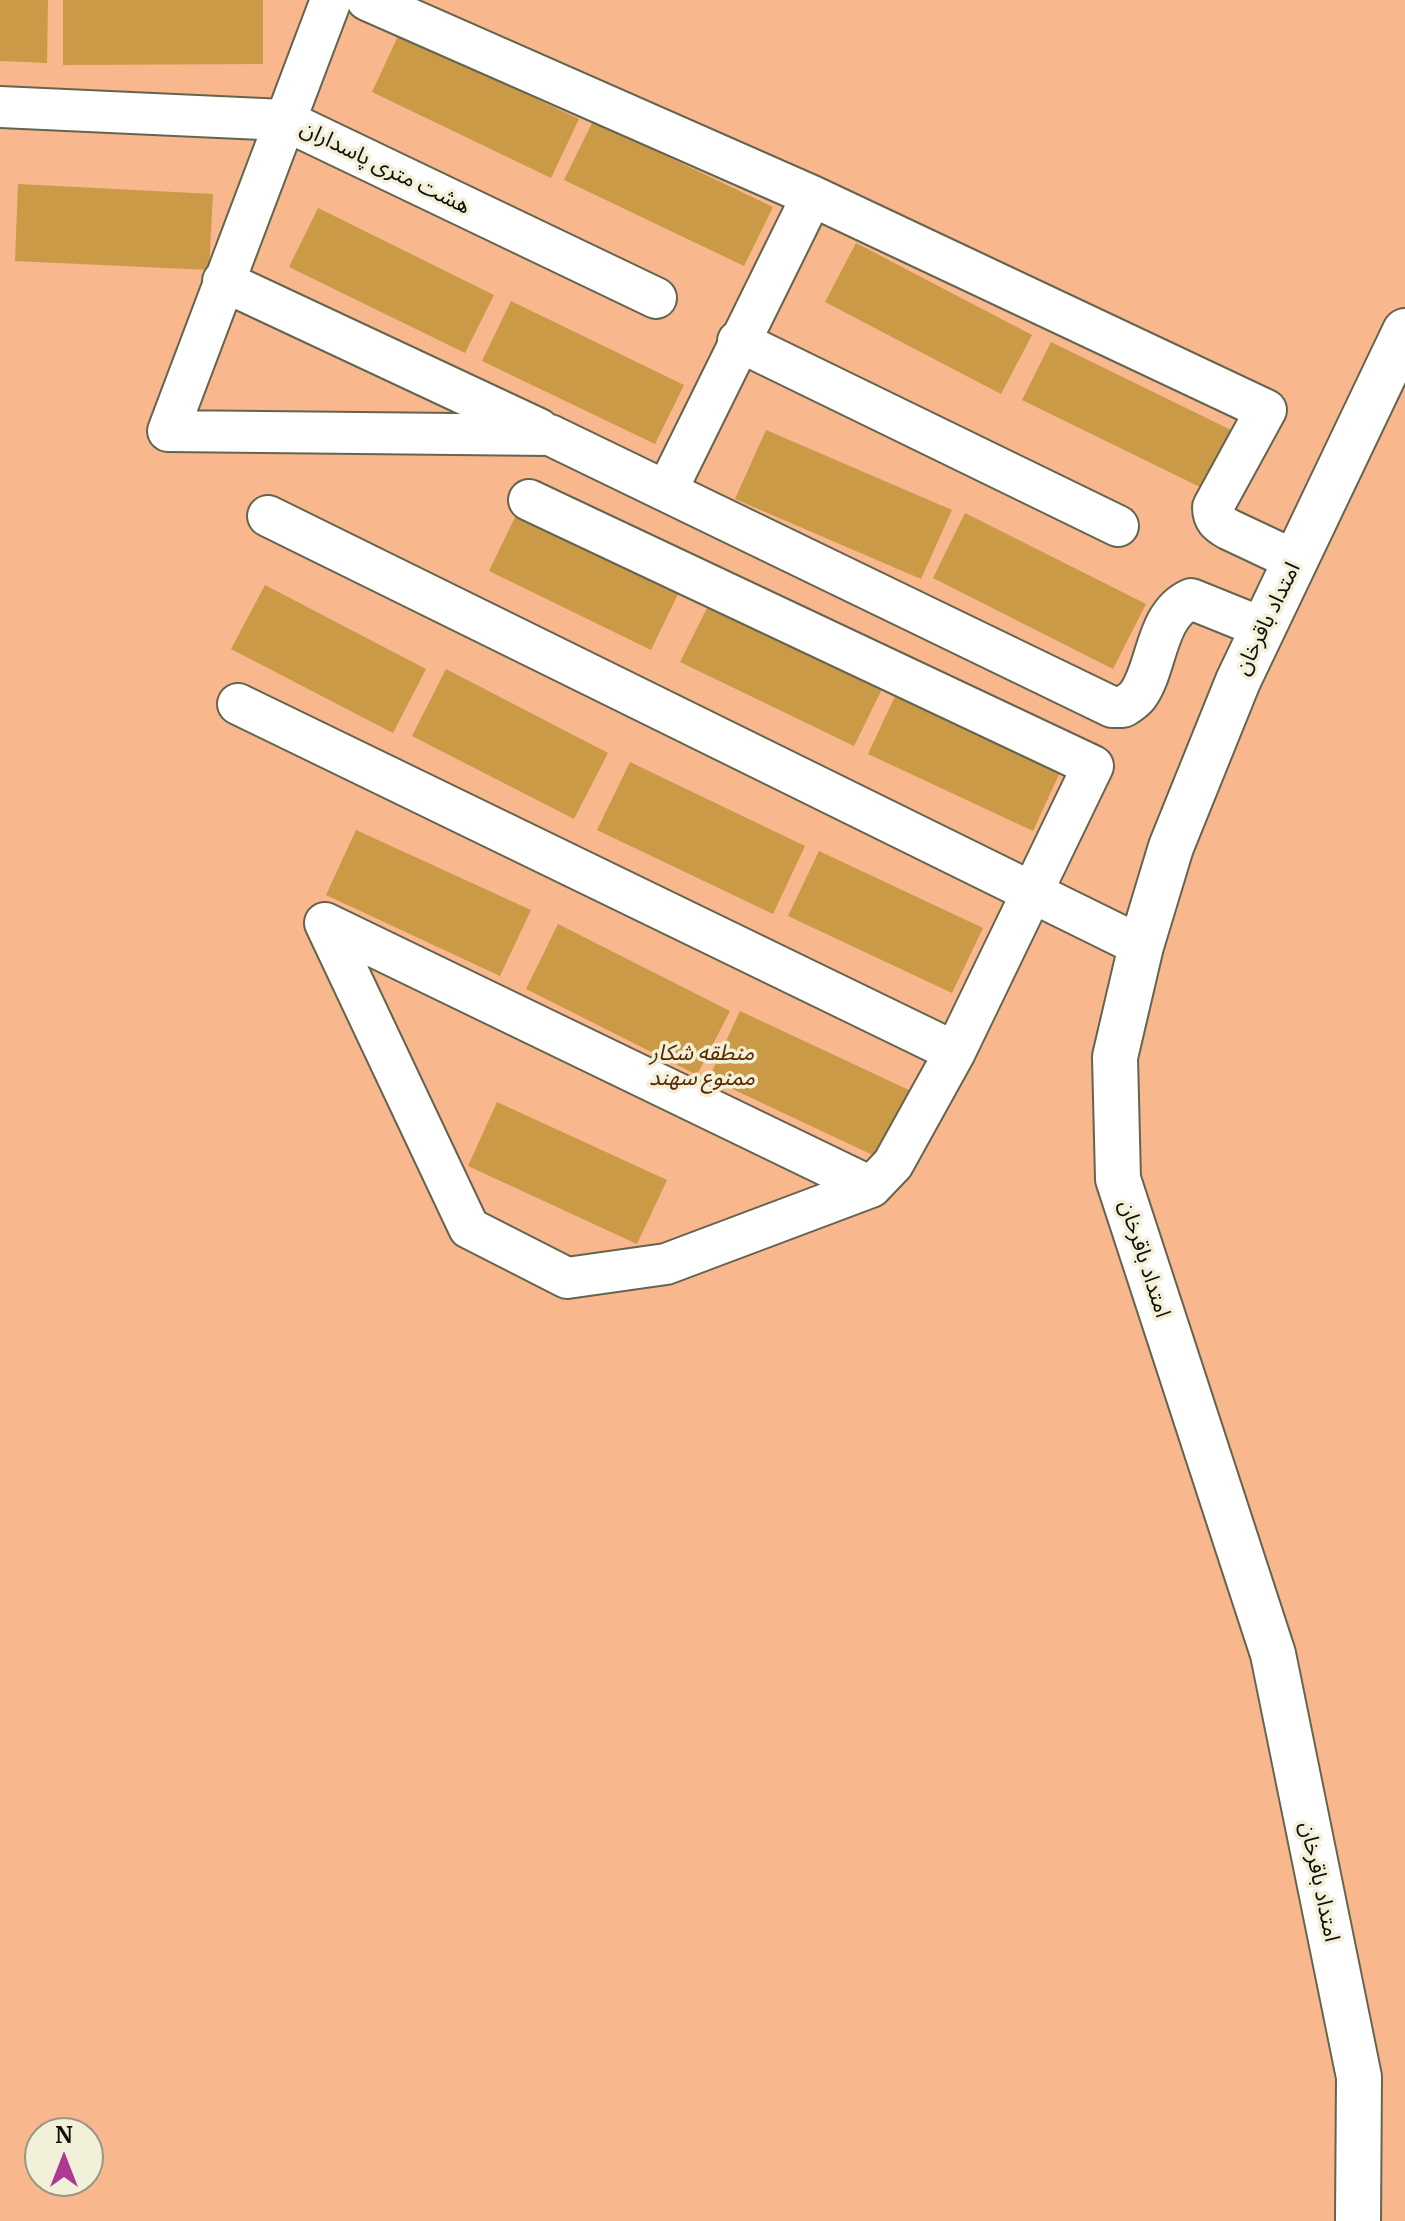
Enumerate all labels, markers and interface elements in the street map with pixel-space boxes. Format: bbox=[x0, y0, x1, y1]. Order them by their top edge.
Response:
street label: هشت متری پاسداران bbox=[296, 115, 474, 221]
street label: امتداد باقرخان bbox=[1229, 558, 1307, 680]
park label: منطقه شکار ممنوع سهند bbox=[649, 1041, 755, 1092]
street label: امتداد باقرخان bbox=[1113, 1197, 1175, 1321]
street label: امتداد باقرخان bbox=[1293, 1820, 1345, 1944]
north arrow bbox=[24, 2117, 104, 2197]
text: N bbox=[55, 2121, 73, 2149]

